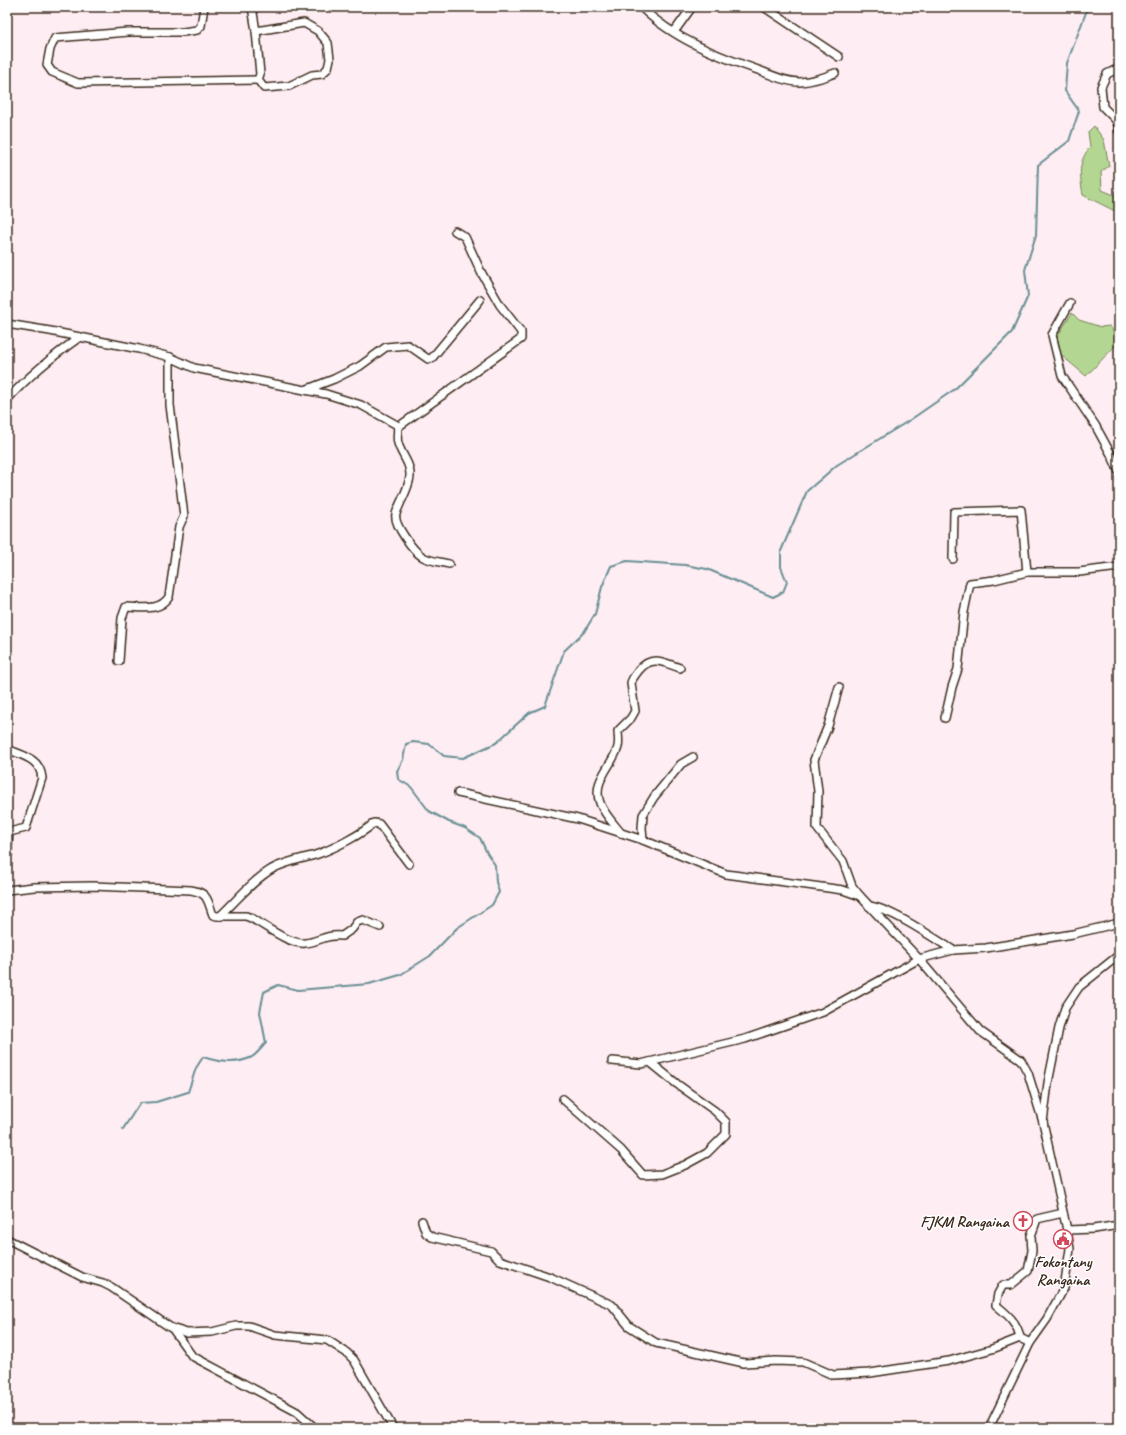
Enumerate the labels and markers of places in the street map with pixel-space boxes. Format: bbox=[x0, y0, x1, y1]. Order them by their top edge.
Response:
church icon: FJKM Rangaina bbox=[1012, 1210, 1034, 1232]
place label: FJKM Rangaina bbox=[920, 1212, 1011, 1232]
public building icon: Fokontany Rangaina bbox=[1052, 1228, 1074, 1250]
place label: Fokontany Rangaina bbox=[1035, 1252, 1093, 1290]

